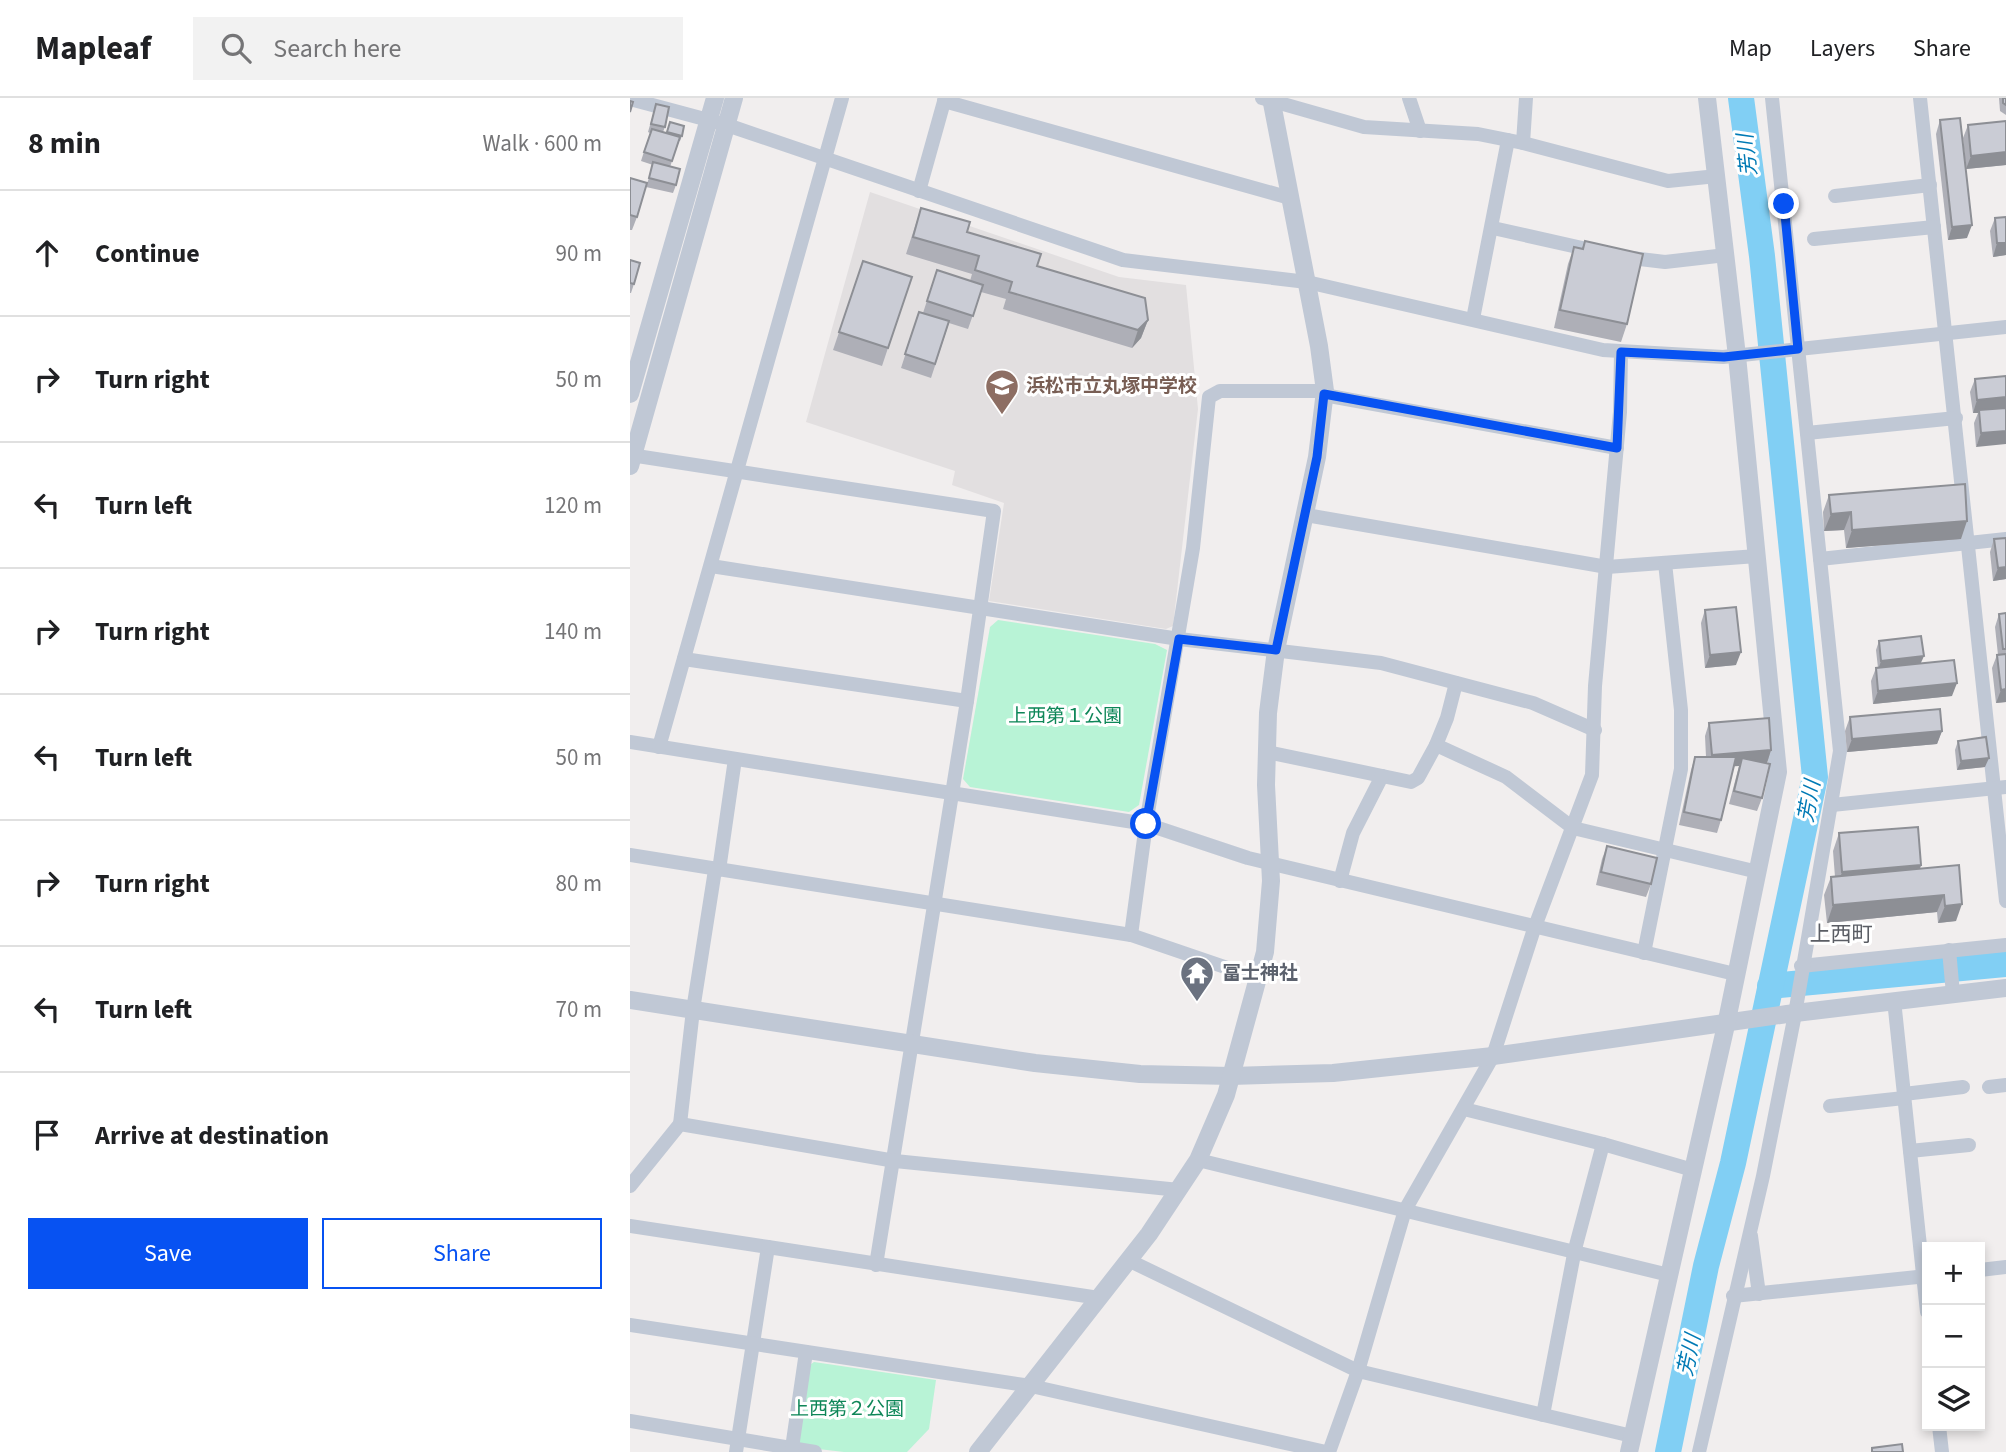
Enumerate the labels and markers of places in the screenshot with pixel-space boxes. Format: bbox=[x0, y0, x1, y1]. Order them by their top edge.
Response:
school or university icon: 浜松市立丸塚中学校 bbox=[983, 367, 1021, 416]
place label: 浜松市立丸塚中学校 bbox=[1026, 373, 1197, 400]
temple icon: 冨士神社 bbox=[1178, 954, 1216, 1003]
place label: 冨士神社 bbox=[1222, 960, 1298, 987]

